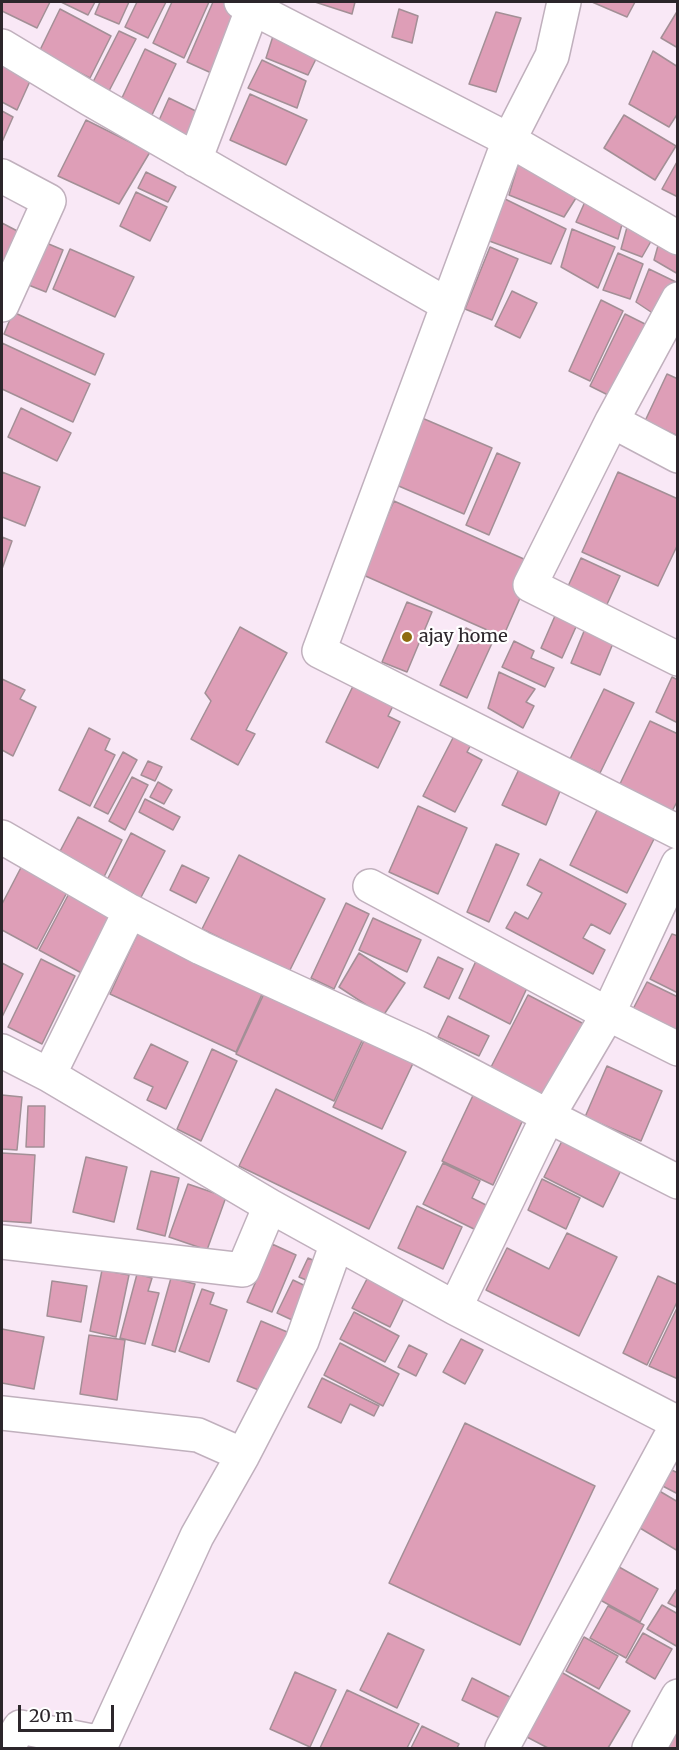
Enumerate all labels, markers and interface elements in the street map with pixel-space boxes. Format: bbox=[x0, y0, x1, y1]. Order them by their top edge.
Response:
place label: ajay home bbox=[419, 626, 508, 648]
marker: ajay home bbox=[400, 630, 414, 644]
scale bar bbox=[21, 1693, 117, 1731]
text: 20 m bbox=[29, 1704, 73, 1727]

